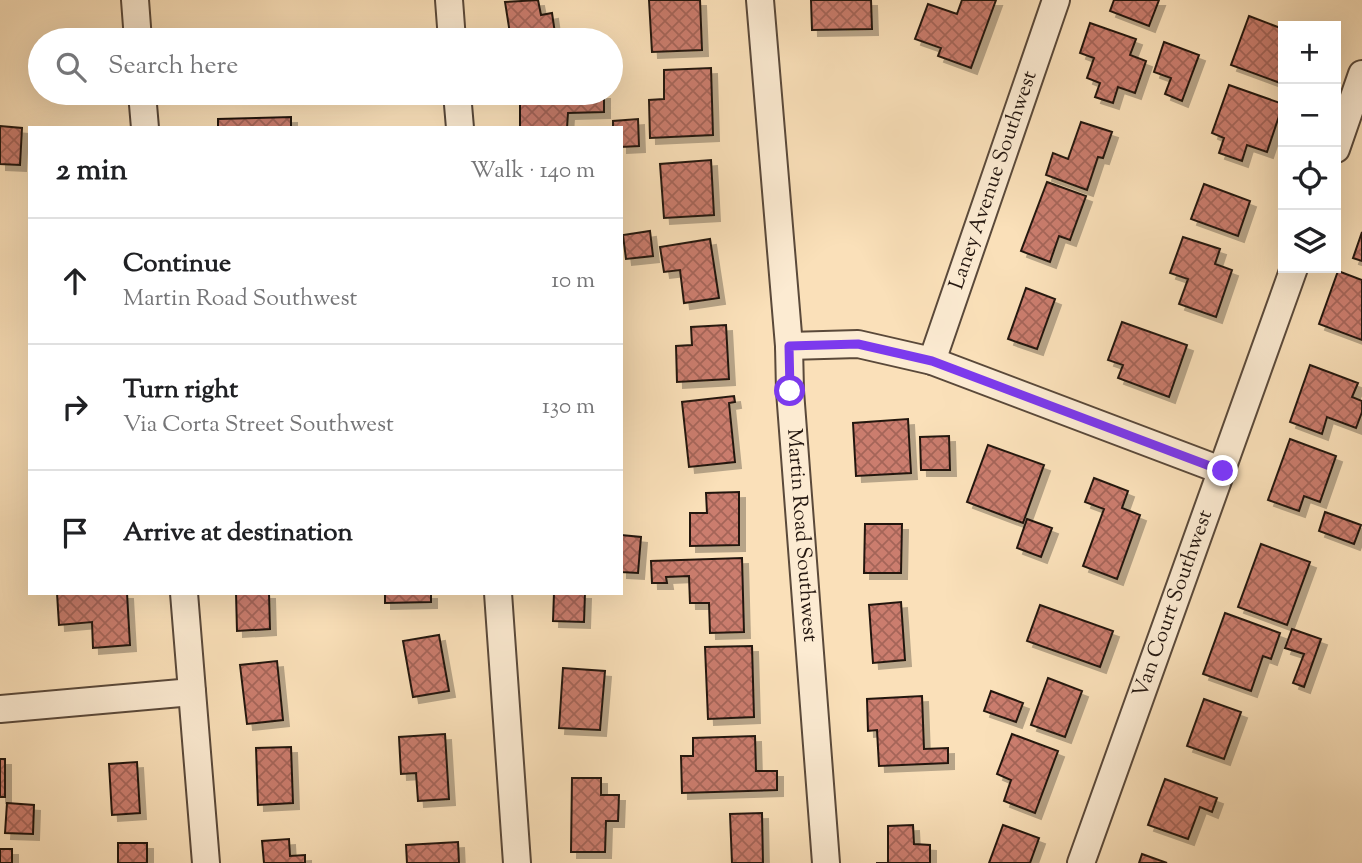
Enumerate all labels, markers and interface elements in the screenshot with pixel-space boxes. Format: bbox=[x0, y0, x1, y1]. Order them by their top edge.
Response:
map controls bbox=[1278, 21, 1341, 273]
button: + bbox=[1278, 21, 1341, 84]
search box bbox=[28, 28, 623, 105]
icon: search bbox=[52, 48, 90, 86]
text: Search here bbox=[108, 48, 238, 85]
street label: Laney Avenue Southwest bbox=[943, 67, 1046, 294]
button: − bbox=[1278, 84, 1341, 147]
button: locate bbox=[1278, 147, 1341, 210]
text: 2 min bbox=[56, 150, 128, 193]
text: Walk · 140 m bbox=[470, 155, 595, 188]
button: layers bbox=[1278, 210, 1341, 273]
text: Continue bbox=[123, 246, 231, 283]
icon: ahead bbox=[56, 262, 94, 300]
text: 10 m bbox=[551, 265, 595, 298]
text: Martin Road Southwest bbox=[123, 283, 357, 316]
text: Turn right bbox=[123, 372, 238, 409]
route start bbox=[774, 375, 805, 406]
icon: right bbox=[56, 388, 94, 426]
text: 130 m bbox=[542, 391, 595, 424]
text: Via Corta Street Southwest bbox=[123, 409, 394, 442]
street label: Martin Road Southwest bbox=[778, 427, 824, 643]
route end bbox=[1207, 455, 1238, 486]
street label: Van Court Southwest bbox=[1126, 506, 1221, 702]
icon: arrive bbox=[56, 514, 94, 552]
text: Arrive at destination bbox=[123, 515, 353, 552]

